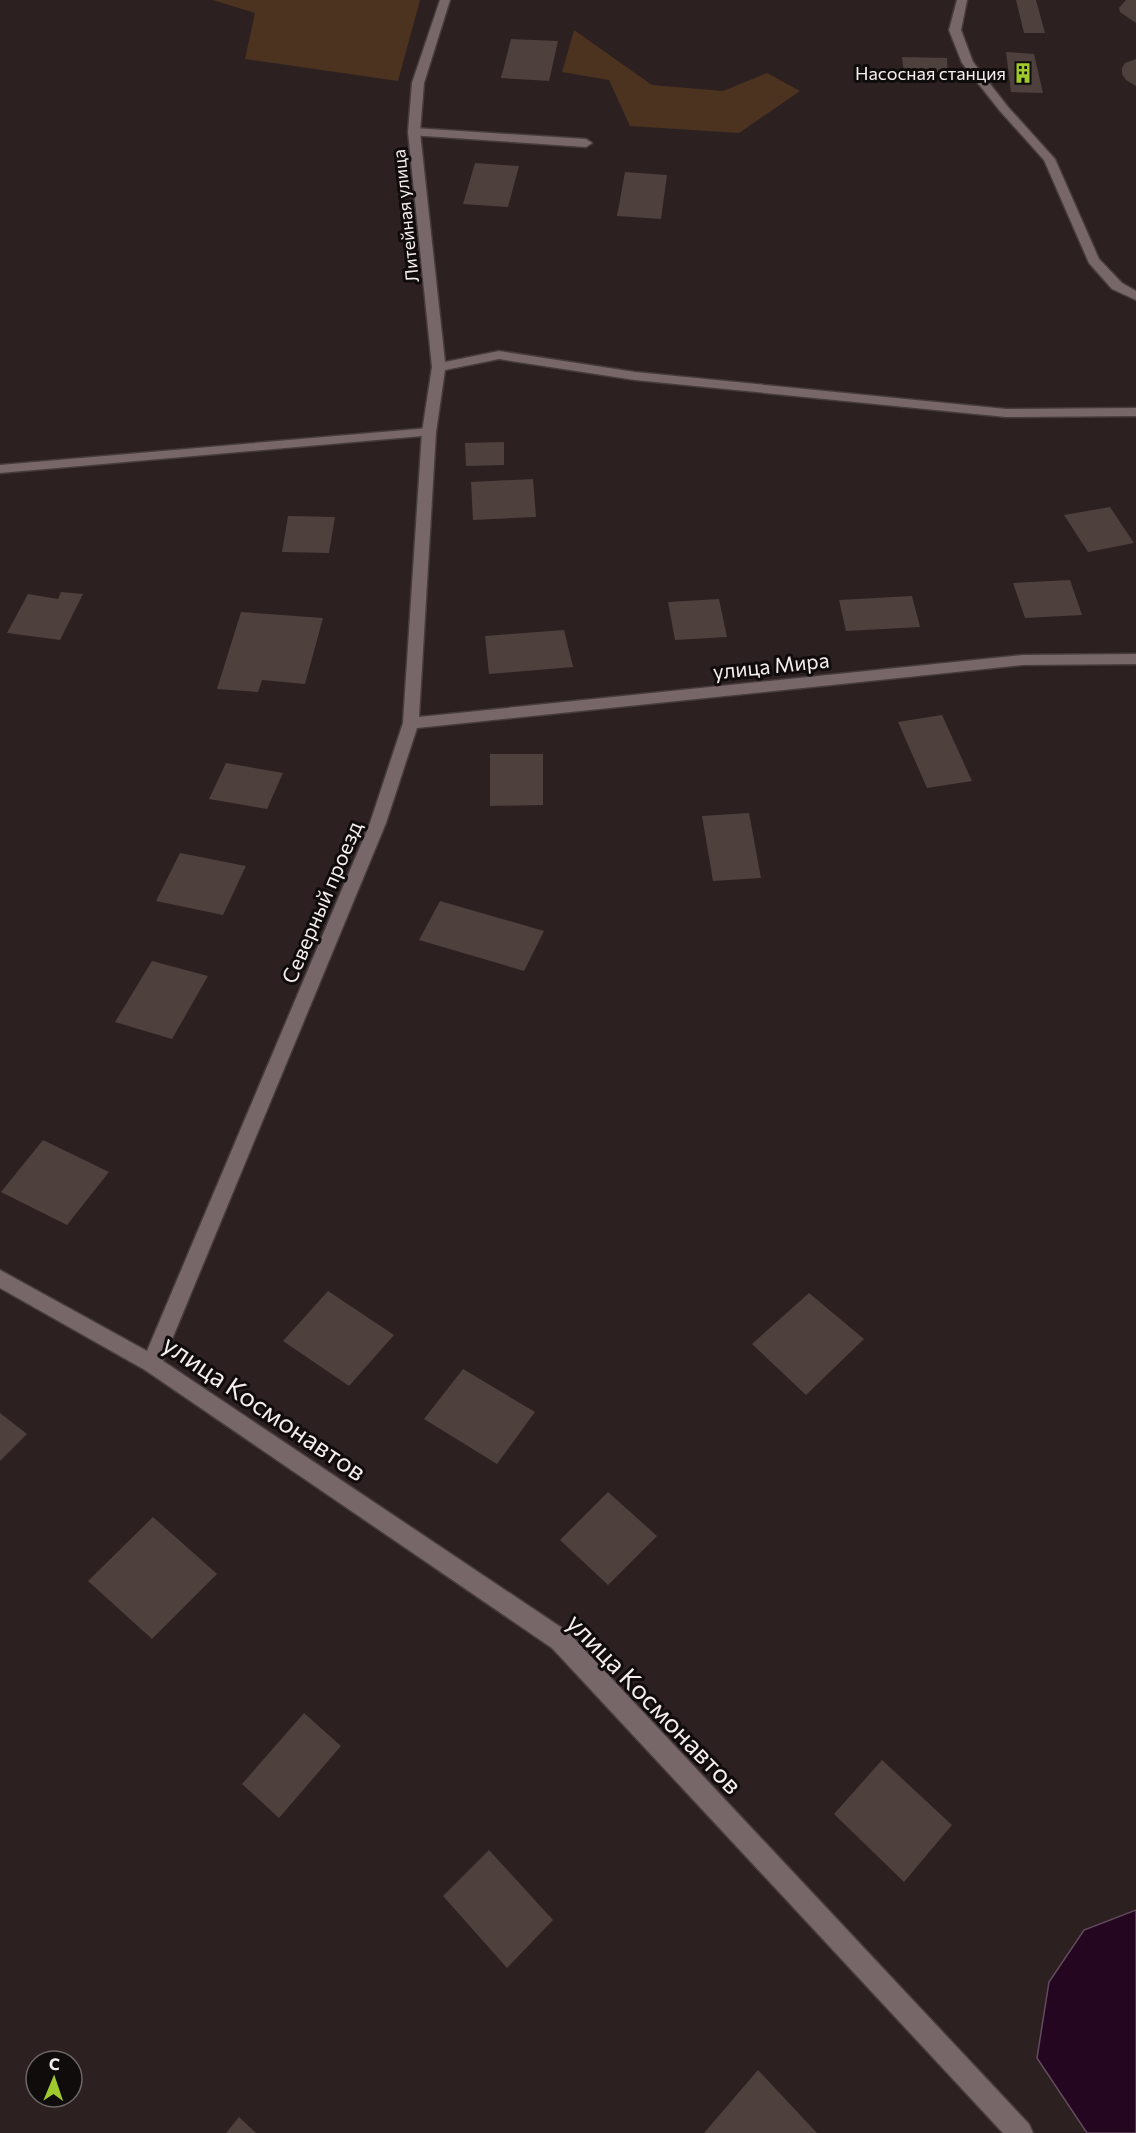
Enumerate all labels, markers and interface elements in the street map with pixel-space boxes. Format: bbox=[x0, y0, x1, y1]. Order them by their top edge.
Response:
building icon: Насосная станция bbox=[1011, 61, 1035, 85]
place label: Насосная станция bbox=[855, 62, 1006, 84]
street label: Литейная улица bbox=[387, 148, 423, 284]
street label: улица Мира bbox=[712, 646, 830, 684]
street label: Северный проезд bbox=[276, 817, 366, 987]
street label: улица Космонавтов bbox=[157, 1327, 373, 1487]
street label: улица Космонавтов bbox=[561, 1606, 749, 1800]
north arrow bbox=[24, 2049, 84, 2109]
text: С bbox=[49, 2054, 60, 2073]

